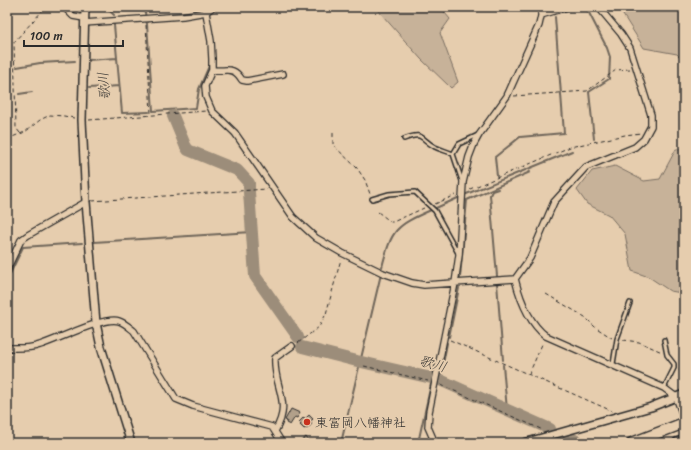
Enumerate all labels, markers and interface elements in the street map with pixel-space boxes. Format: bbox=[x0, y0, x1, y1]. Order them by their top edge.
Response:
scale bar bbox=[24, 22, 123, 48]
text: 100 m bbox=[30, 25, 63, 47]
water label: 歌川 bbox=[90, 71, 118, 101]
water label: 歌川 bbox=[416, 348, 450, 380]
place label: 東富岡八幡神社 bbox=[315, 411, 406, 434]
marker: 東富岡八幡神社 bbox=[302, 417, 312, 427]

